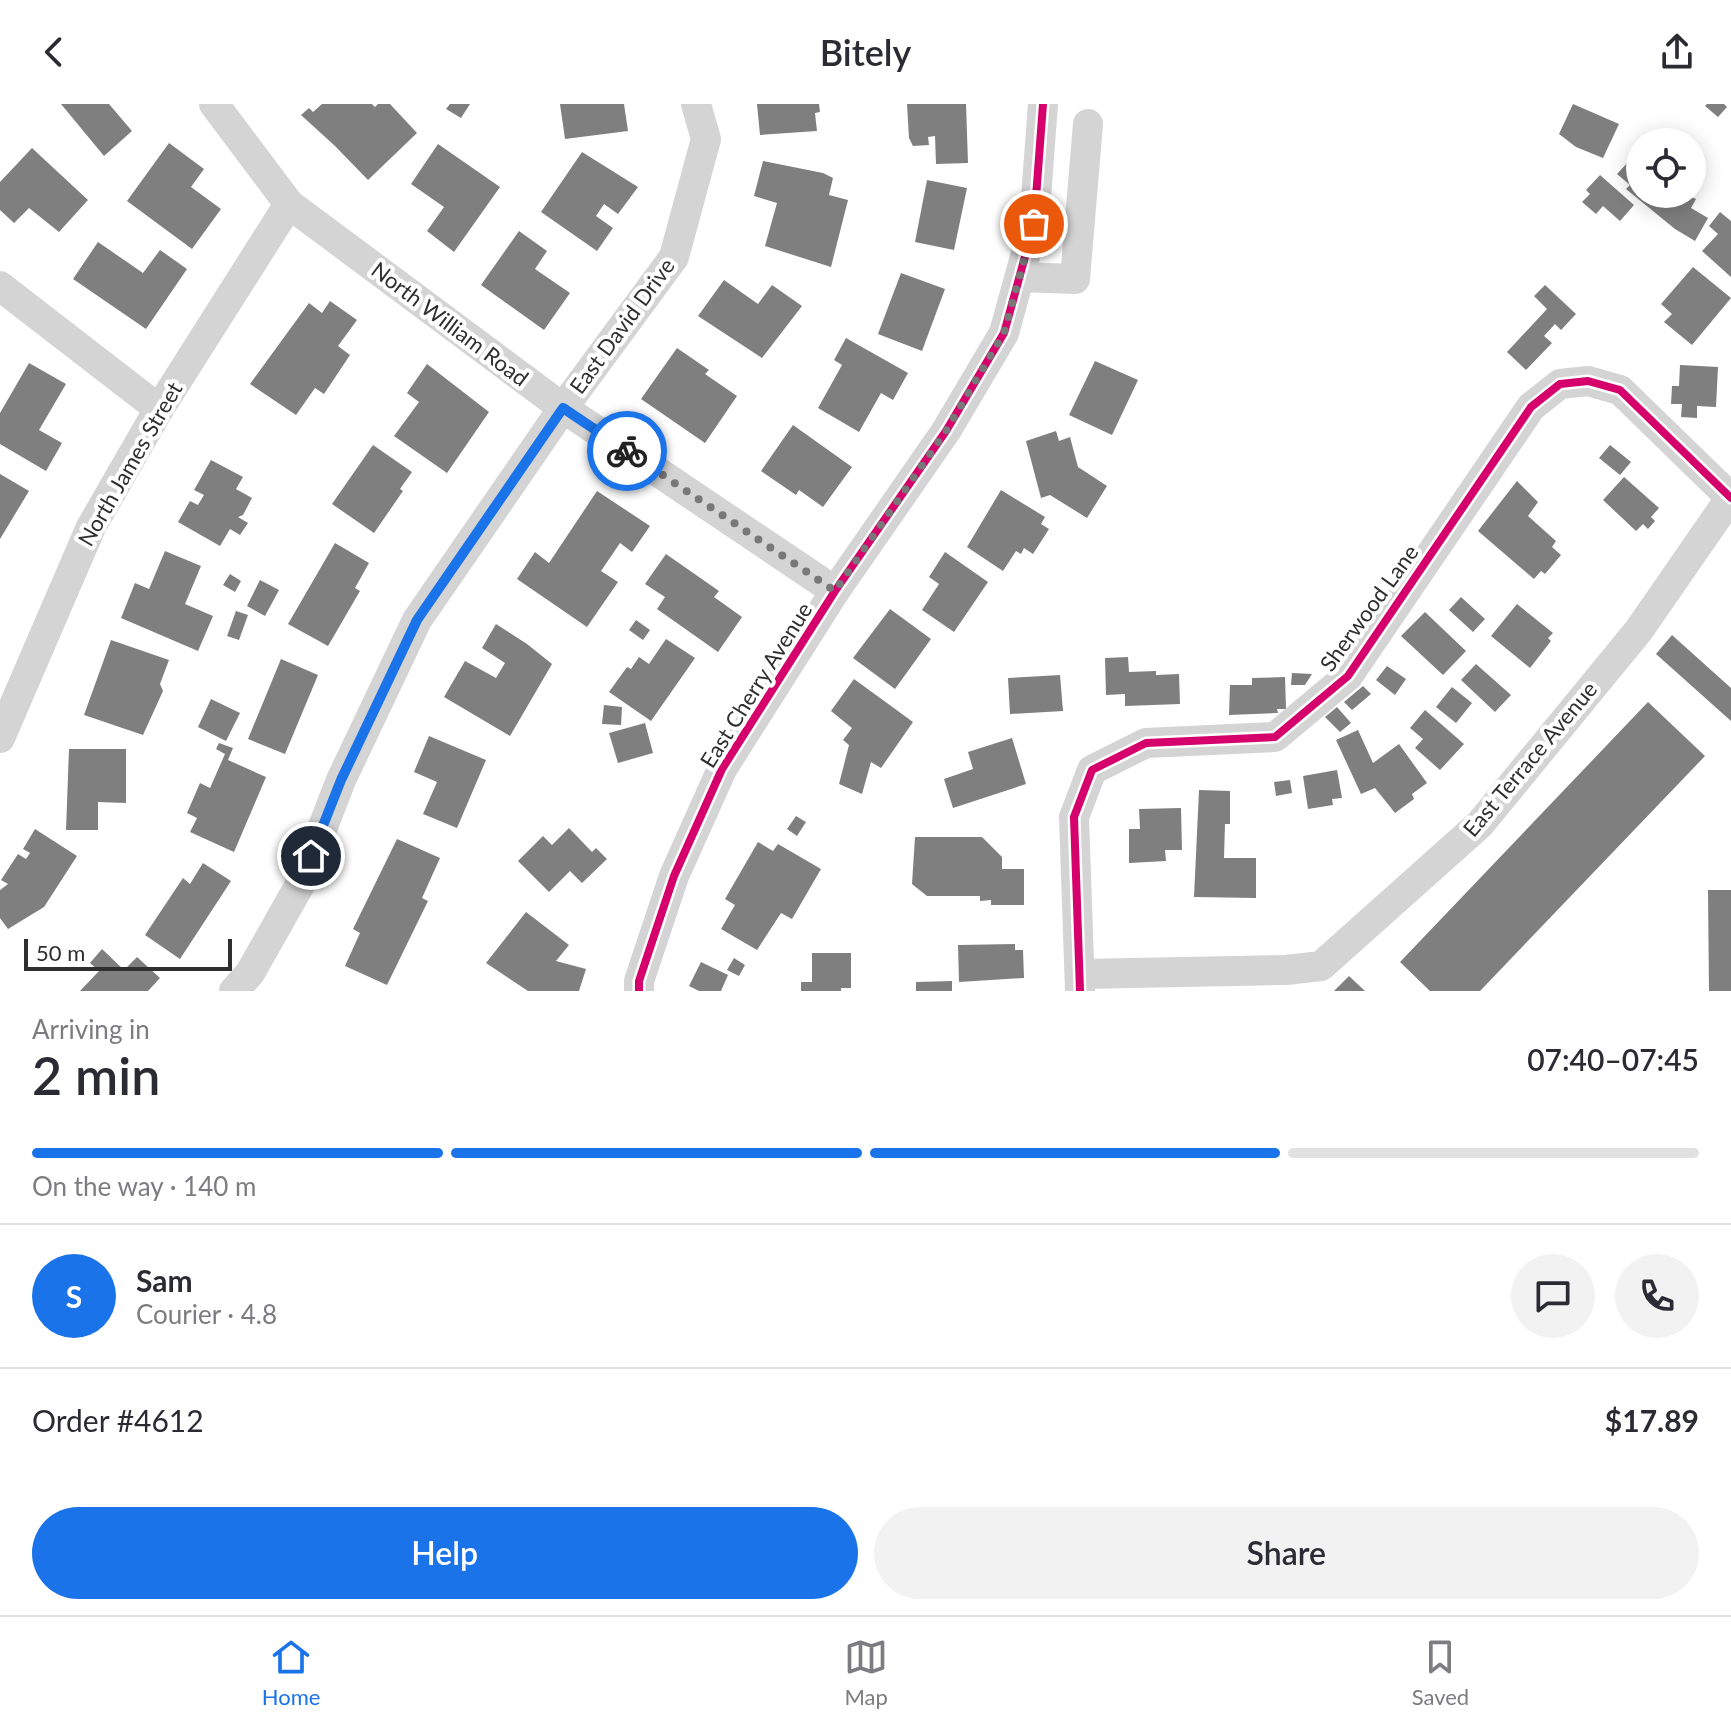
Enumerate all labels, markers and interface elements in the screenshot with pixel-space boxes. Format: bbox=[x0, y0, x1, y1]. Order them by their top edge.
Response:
icon: back bbox=[32, 30, 76, 74]
text: Bitely bbox=[820, 30, 911, 74]
icon: share bbox=[1655, 30, 1699, 74]
map controls bbox=[1626, 128, 1706, 208]
button: locate bbox=[1626, 128, 1706, 208]
pin bbox=[1000, 190, 1068, 258]
icon: bag bbox=[1012, 202, 1056, 246]
street label: East David Drive bbox=[563, 253, 680, 399]
street label: North William Road bbox=[366, 256, 534, 391]
street label: North James Street bbox=[72, 377, 187, 550]
courier bbox=[587, 411, 667, 491]
icon: bike bbox=[605, 429, 649, 473]
street label: Sherwood Lane bbox=[1314, 539, 1424, 676]
street label: East Cherry Avenue bbox=[694, 597, 817, 772]
street label: East Terrace Avenue bbox=[1457, 676, 1602, 842]
pin bbox=[277, 822, 345, 890]
icon: home bbox=[289, 834, 333, 878]
scale bar bbox=[24, 935, 232, 971]
text: 50 m bbox=[36, 939, 85, 966]
text: Arriving in bbox=[32, 1013, 150, 1045]
text: 07:40–07:45 bbox=[1527, 1041, 1699, 1077]
text: 2 min bbox=[32, 1044, 160, 1106]
text: On the way · 140 m bbox=[32, 1170, 256, 1202]
button: chat bbox=[1511, 1254, 1595, 1338]
button: phone bbox=[1615, 1254, 1699, 1338]
text: Sam bbox=[136, 1262, 193, 1298]
text: S bbox=[66, 1278, 82, 1314]
text: Courier · 4.8 bbox=[136, 1298, 277, 1330]
text: Order #4612 bbox=[32, 1402, 204, 1438]
text: $17.89 bbox=[1605, 1402, 1699, 1438]
button: Help bbox=[32, 1507, 858, 1599]
button: Share bbox=[874, 1507, 1699, 1599]
tab: Home bbox=[262, 1635, 320, 1710]
tab: Map bbox=[844, 1635, 888, 1710]
tab: Saved bbox=[1412, 1635, 1469, 1710]

